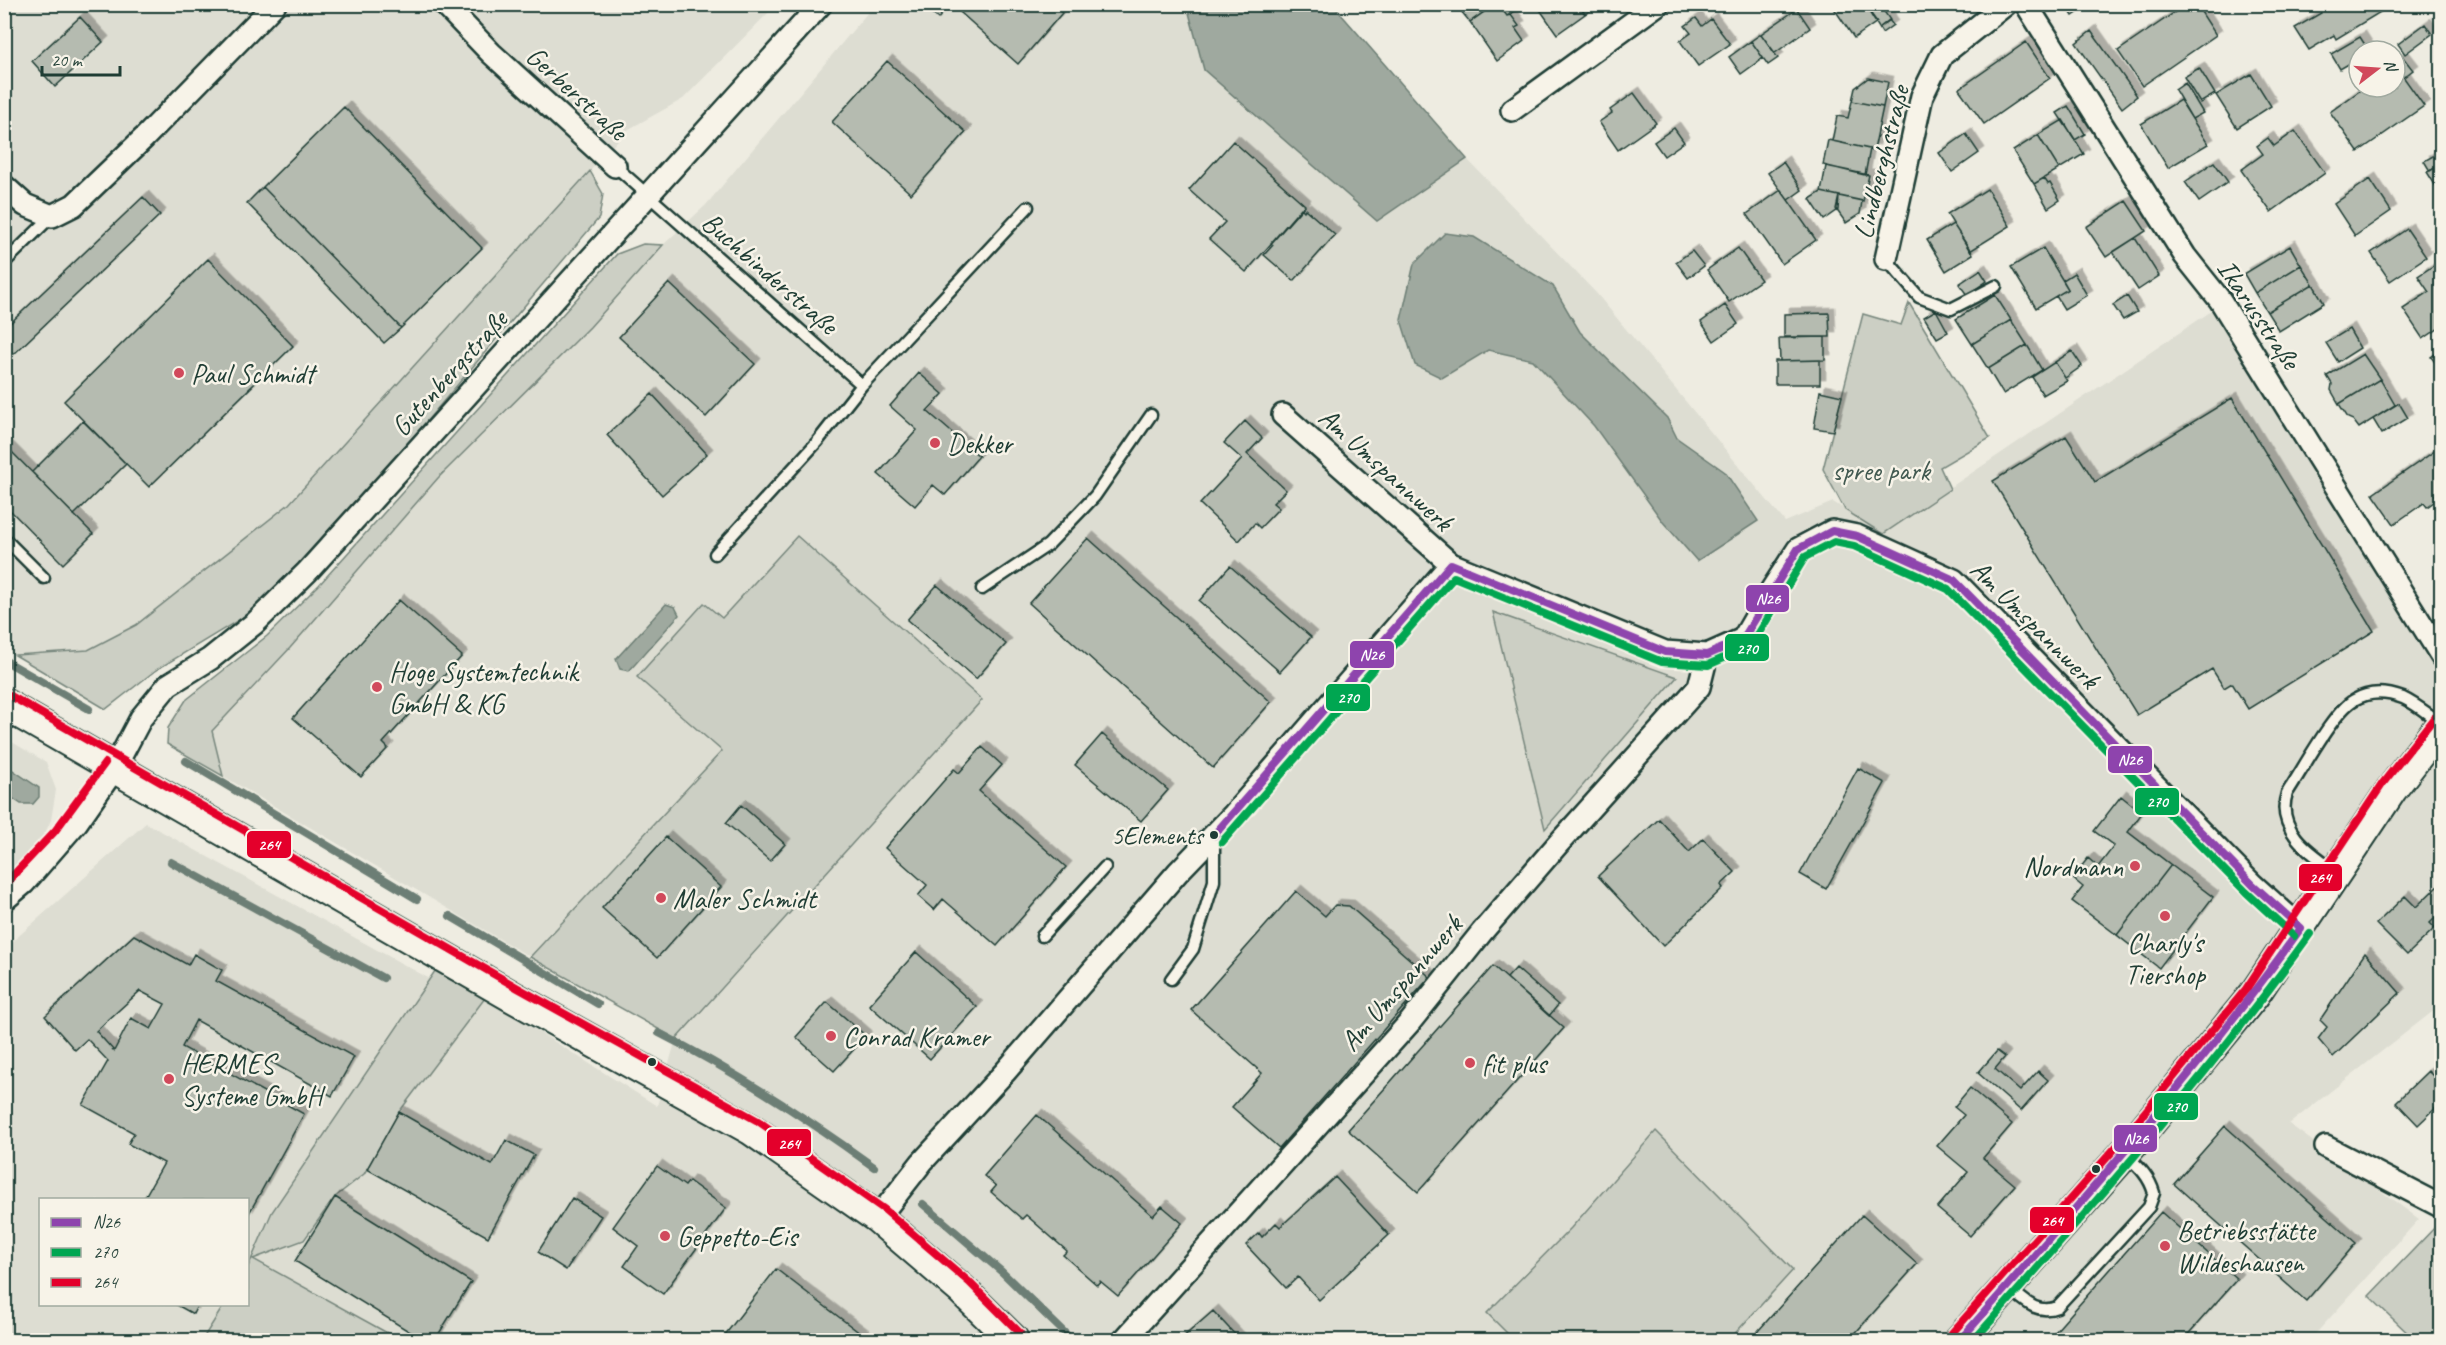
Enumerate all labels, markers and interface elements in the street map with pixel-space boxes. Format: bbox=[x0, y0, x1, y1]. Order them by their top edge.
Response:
street label: Gerberstraße bbox=[519, 38, 636, 149]
scale bar bbox=[42, 39, 120, 77]
north arrow bbox=[2347, 39, 2407, 99]
text: 20 m bbox=[51, 49, 84, 71]
text: N bbox=[2379, 57, 2402, 76]
street label: Lindberghstraße bbox=[1845, 80, 1917, 242]
street label: Buchbinderstraße bbox=[695, 204, 847, 343]
street label: Ikarusstraße bbox=[2210, 252, 2309, 377]
street label: Gutenbergstraße bbox=[383, 301, 516, 443]
place label: Paul Schmidt bbox=[191, 356, 318, 391]
marker: Paul Schmidt bbox=[172, 366, 186, 380]
street label: Am Umspannwerk bbox=[1312, 400, 1462, 540]
place label: Dekker bbox=[947, 426, 1014, 461]
marker: Dekker bbox=[928, 436, 942, 450]
park label: spree park bbox=[1832, 453, 1932, 488]
street label: Am Umspannwerk bbox=[1963, 552, 2108, 697]
line badge: N26 bbox=[1745, 584, 1790, 613]
text: N26 bbox=[1756, 589, 1782, 609]
line badge: 270 bbox=[1724, 633, 1770, 662]
text: 270 bbox=[1736, 639, 1760, 659]
line badge: N26 bbox=[1349, 640, 1395, 669]
text: N26 bbox=[1360, 645, 1386, 665]
place label: Hoge Systemtechnik GmbH & KG bbox=[389, 654, 581, 721]
marker: Hoge Systemtechnik GmbH & KG bbox=[370, 680, 384, 694]
line badge: 270 bbox=[1325, 683, 1371, 712]
text: 270 bbox=[1337, 688, 1361, 708]
line badge: N26 bbox=[2107, 745, 2153, 774]
text: N26 bbox=[2118, 750, 2144, 770]
line badge: 270 bbox=[2134, 787, 2180, 816]
text: 270 bbox=[2146, 792, 2170, 812]
place label: 5Elements bbox=[1111, 819, 1205, 852]
marker: 5Elements bbox=[1208, 829, 1220, 841]
line badge: 264 bbox=[246, 830, 292, 859]
text: 264 bbox=[258, 835, 282, 855]
place label: Nordmann bbox=[2023, 849, 2123, 884]
marker: Nordmann bbox=[2128, 859, 2142, 873]
line badge: 264 bbox=[2298, 863, 2343, 892]
text: 264 bbox=[2309, 868, 2333, 888]
place label: Maler Schmidt bbox=[673, 881, 819, 916]
marker: Maler Schmidt bbox=[654, 891, 668, 905]
street label: Am Umspannwerk bbox=[1332, 907, 1471, 1058]
marker: Charly's Tiershop bbox=[2158, 909, 2172, 923]
place label: Charly's Tiershop bbox=[2125, 925, 2206, 992]
place label: Conrad Kramer bbox=[843, 1019, 992, 1054]
marker: Conrad Kramer bbox=[824, 1029, 838, 1043]
place label: HERMES Systeme GmbH bbox=[181, 1046, 326, 1113]
place label: fit plus bbox=[1482, 1046, 1549, 1081]
unlabelled marker bbox=[646, 1056, 658, 1068]
marker: fit plus bbox=[1463, 1056, 1477, 1070]
marker: HERMES Systeme GmbH bbox=[162, 1072, 176, 1086]
line badge: 270 bbox=[2153, 1092, 2199, 1121]
text: 270 bbox=[2165, 1097, 2189, 1117]
line badge: N26 bbox=[2113, 1124, 2158, 1153]
line badge: 264 bbox=[766, 1128, 812, 1157]
text: N26 bbox=[2124, 1129, 2150, 1149]
text: 264 bbox=[778, 1134, 802, 1154]
unlabelled marker bbox=[2090, 1163, 2102, 1175]
legend bbox=[39, 1198, 249, 1306]
line badge: 264 bbox=[2029, 1206, 2075, 1234]
text: N26 bbox=[93, 1211, 121, 1233]
text: 264 bbox=[2041, 1211, 2065, 1231]
place label: Betriebsstätte Wildeshausen bbox=[2177, 1213, 2317, 1280]
place label: Geppetto-Eis bbox=[677, 1219, 800, 1254]
marker: Geppetto-Eis bbox=[658, 1229, 672, 1243]
marker: Betriebsstätte Wildeshausen bbox=[2158, 1239, 2172, 1253]
text: 270 bbox=[93, 1241, 119, 1263]
text: 264 bbox=[93, 1271, 119, 1293]

